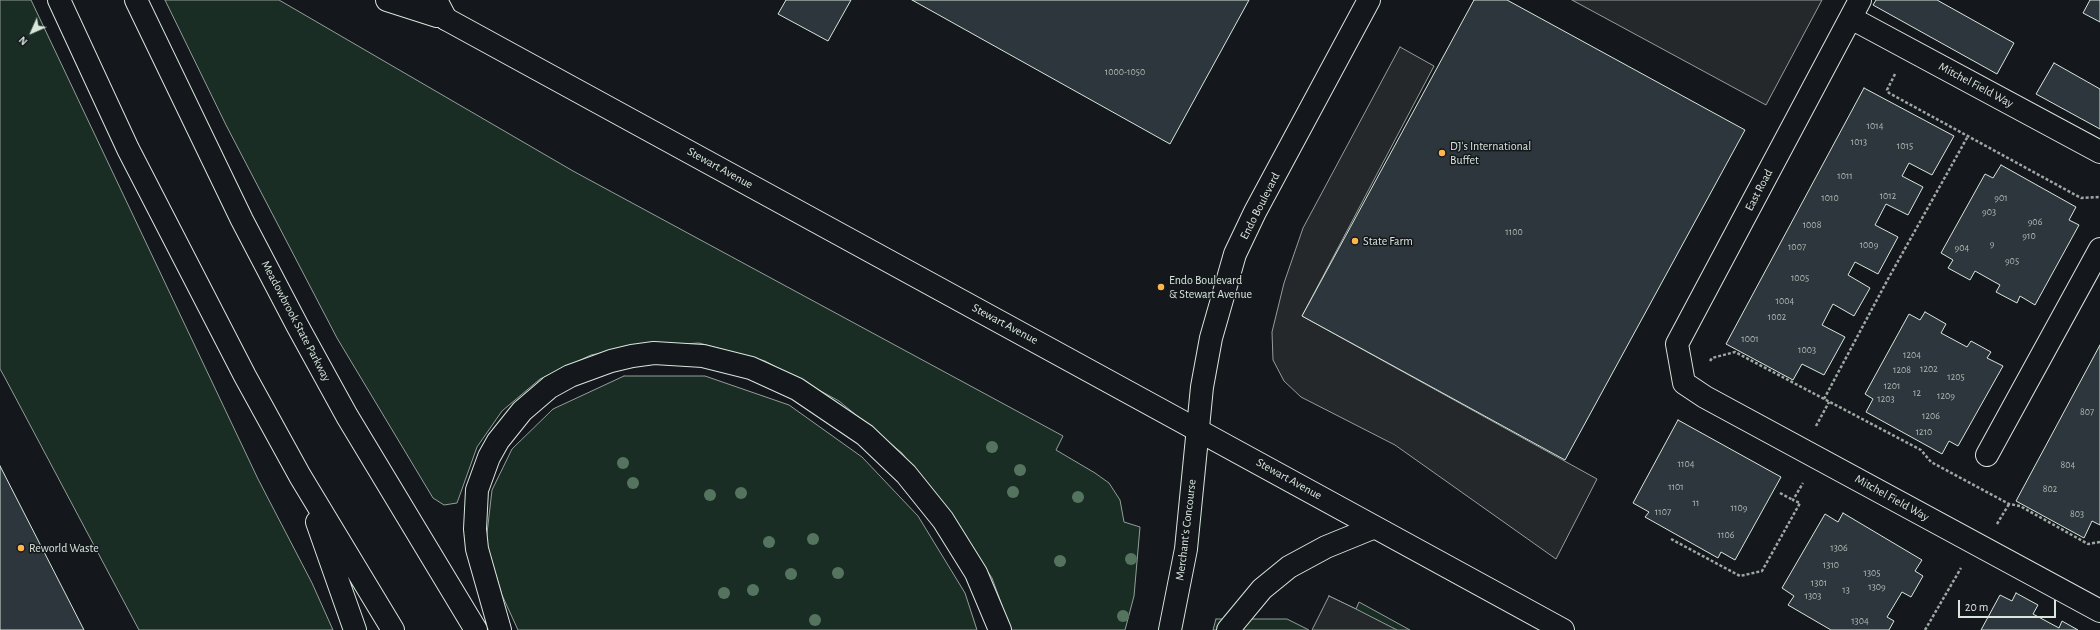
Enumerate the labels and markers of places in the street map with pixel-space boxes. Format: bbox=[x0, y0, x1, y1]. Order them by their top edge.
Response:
place label: DJ's International Buffet bbox=[1450, 139, 1531, 167]
marker: DJ's International Buffet bbox=[1437, 148, 1447, 158]
place label: State Farm bbox=[1363, 234, 1413, 248]
marker: State Farm bbox=[1350, 236, 1360, 246]
place label: Endo Boulevard & Stewart Avenue bbox=[1169, 273, 1252, 301]
marker: Endo Boulevard & Stewart Avenue bbox=[1156, 282, 1166, 292]
place label: Reworld Waste bbox=[29, 541, 99, 555]
marker: Reworld Waste bbox=[16, 543, 26, 553]

